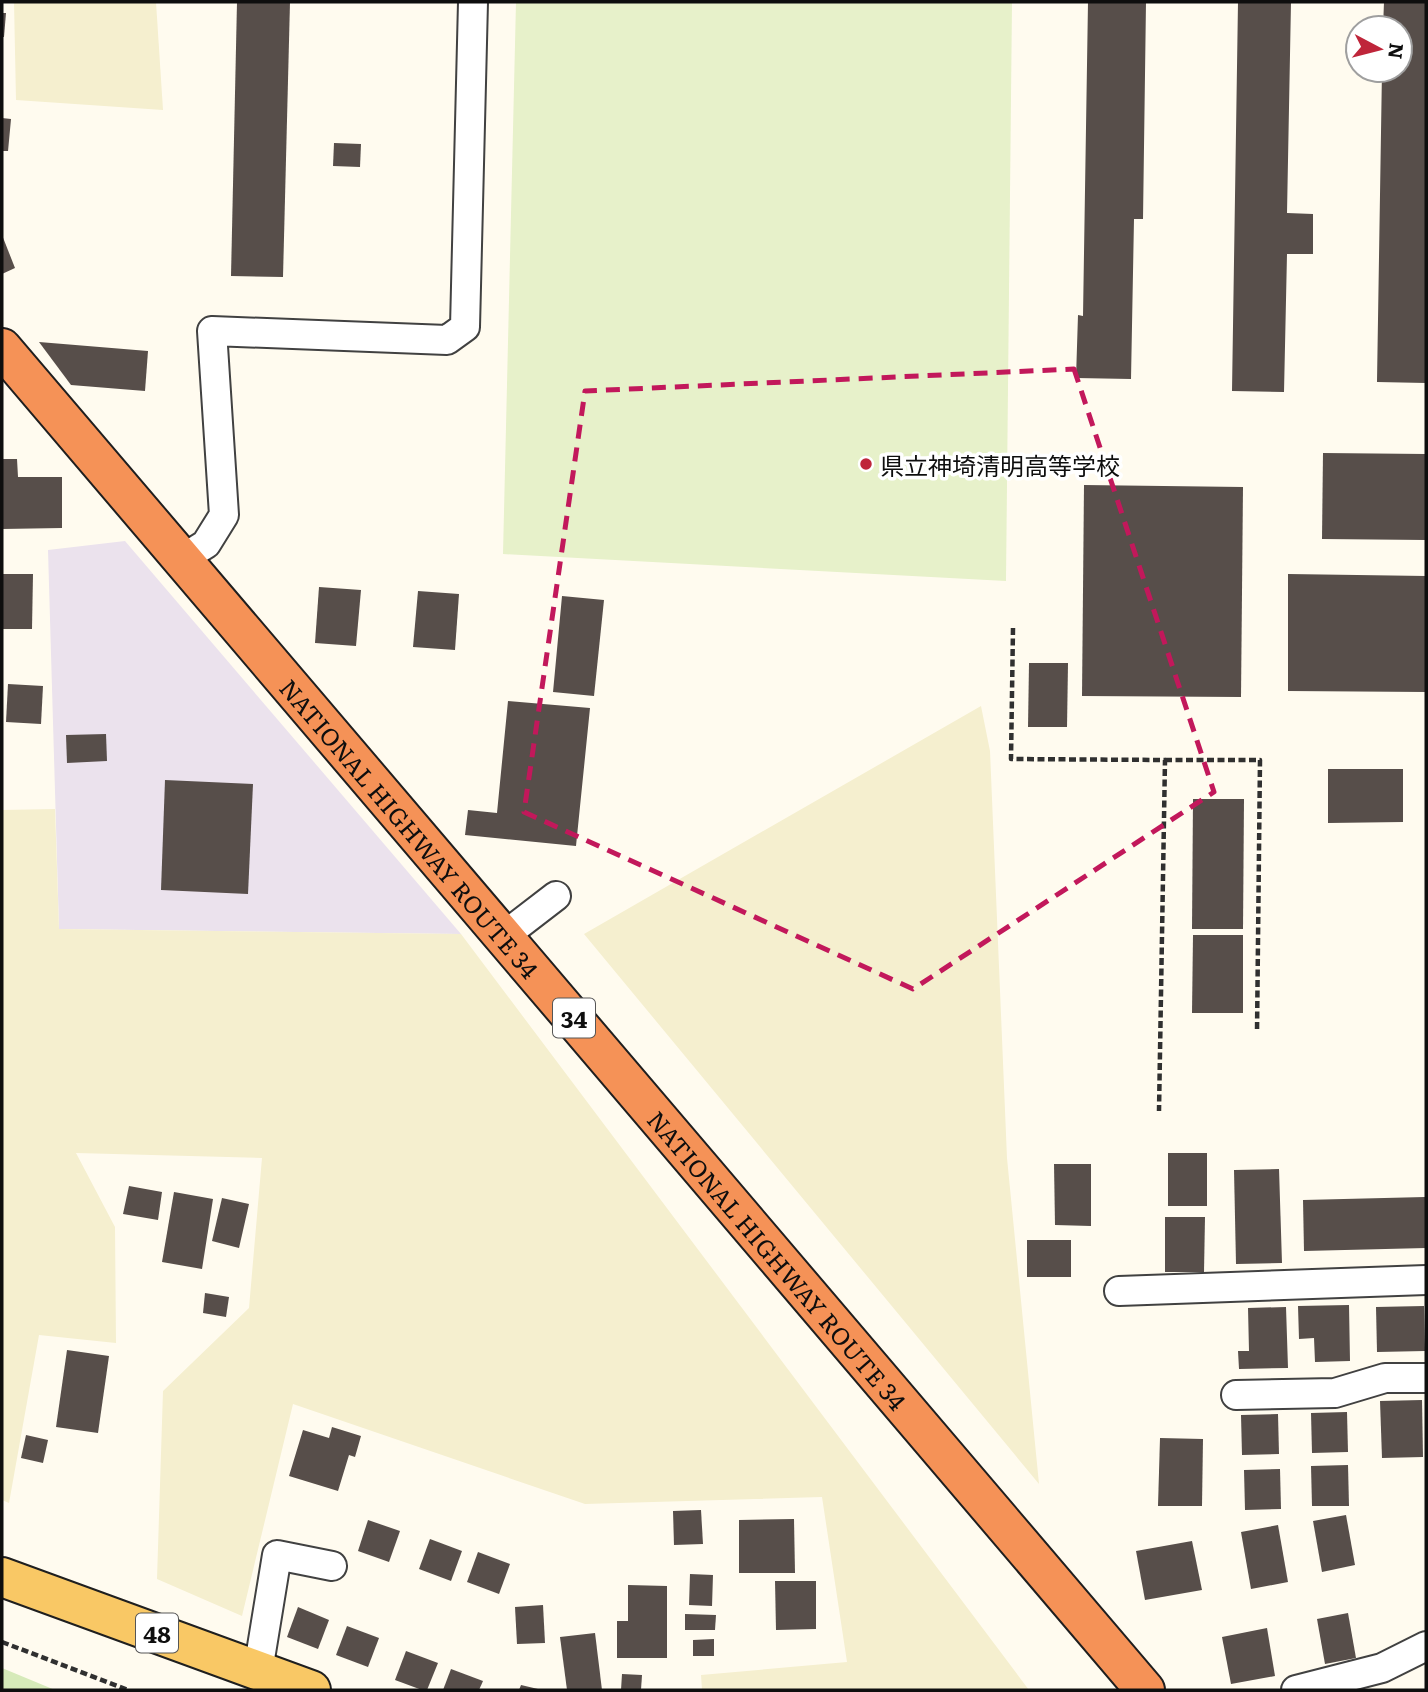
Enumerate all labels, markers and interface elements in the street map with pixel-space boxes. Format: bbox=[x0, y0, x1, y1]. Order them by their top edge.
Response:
north arrow bbox=[1344, 14, 1414, 84]
text: N bbox=[1382, 42, 1412, 61]
place label: 県立神埼清明高等学校 bbox=[880, 447, 1120, 482]
marker: 県立神埼清明高等学校 bbox=[858, 456, 874, 472]
street label: NATIONAL HIGHWAY ROUTE 34 bbox=[273, 670, 548, 985]
road number: 34 bbox=[553, 998, 595, 1037]
street label: NATIONAL HIGHWAY ROUTE 34 bbox=[641, 1102, 916, 1417]
road number: 48 bbox=[136, 1614, 178, 1652]

